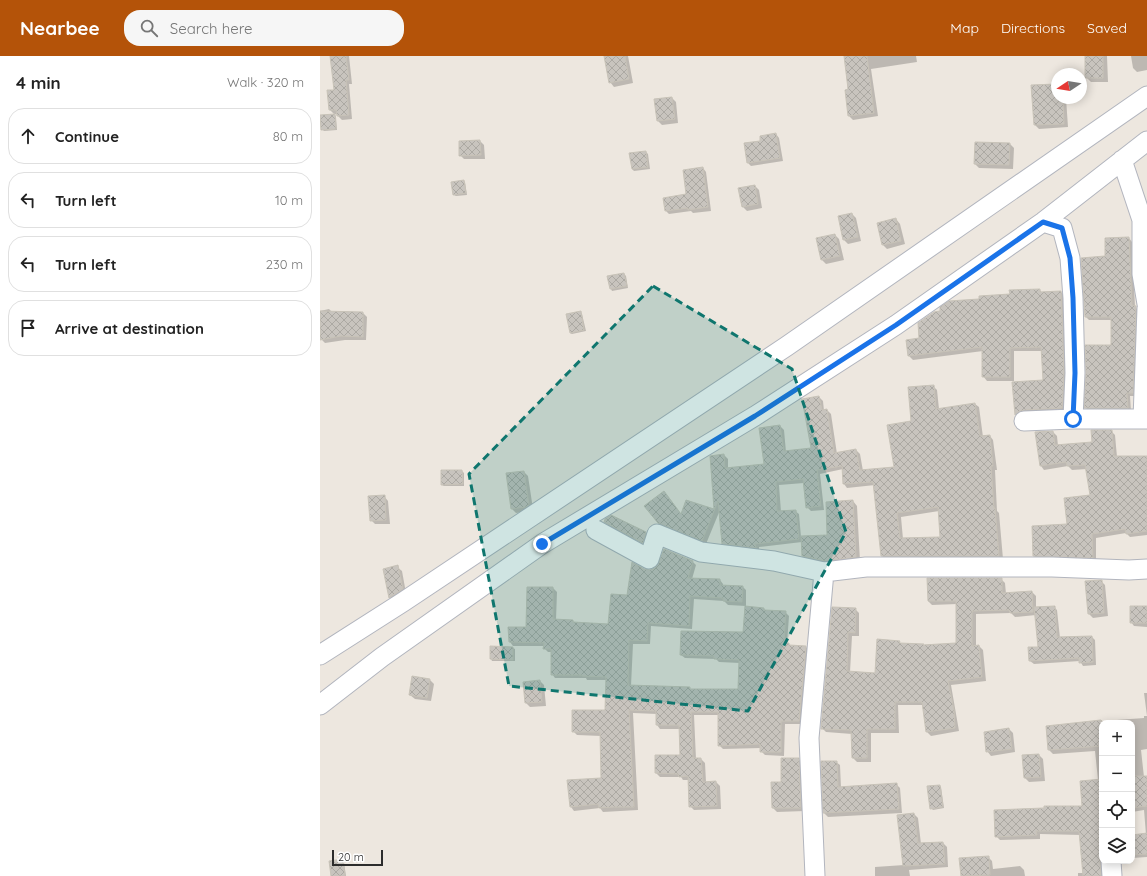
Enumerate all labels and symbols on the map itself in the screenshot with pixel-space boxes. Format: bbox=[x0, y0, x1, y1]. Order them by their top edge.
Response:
north arrow bbox=[1051, 68, 1087, 104]
route start bbox=[1064, 410, 1082, 428]
route end bbox=[533, 535, 551, 553]
scale bar bbox=[332, 848, 383, 867]

